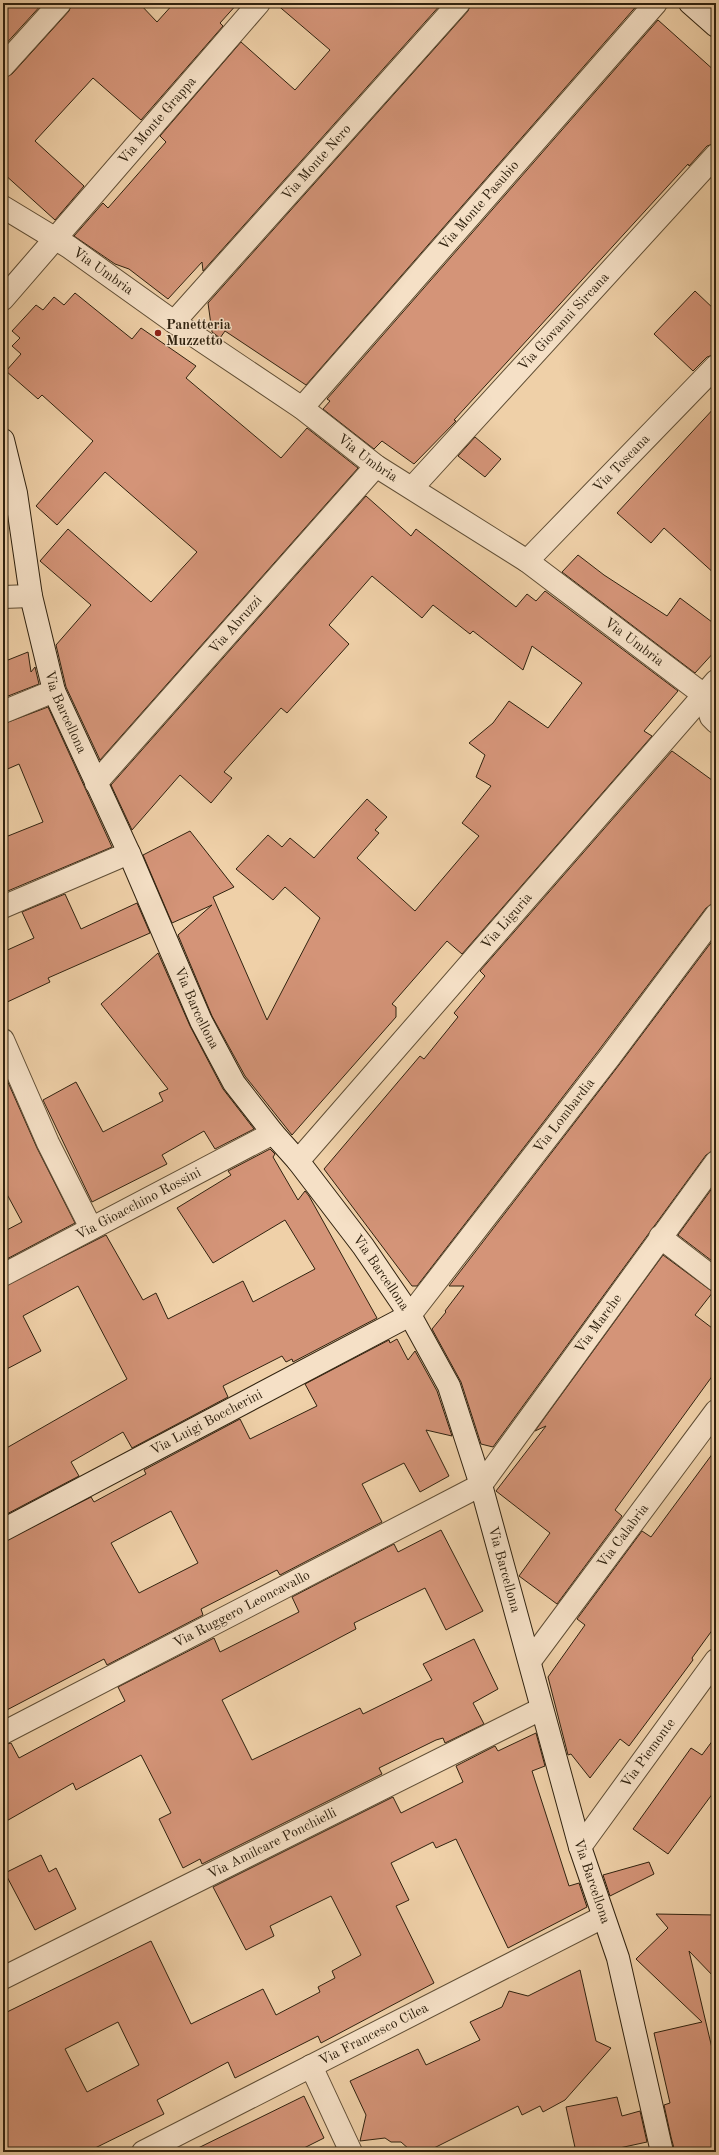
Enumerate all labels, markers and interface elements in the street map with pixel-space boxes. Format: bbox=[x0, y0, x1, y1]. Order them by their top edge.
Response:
street label: Via Monte Grappa bbox=[116, 74, 199, 167]
street label: Via Monte Nero bbox=[279, 122, 354, 203]
street label: Via Monte Pasubio bbox=[436, 158, 522, 253]
street label: Via Umbria bbox=[70, 245, 136, 298]
street label: Via Giovanni Sircana bbox=[516, 270, 612, 374]
place label: Panetteria Muzzetto bbox=[166, 318, 231, 348]
marker: Panetteria Muzzetto bbox=[153, 328, 163, 338]
street label: Via Umbria bbox=[335, 432, 400, 485]
street label: Via Toscana bbox=[591, 432, 653, 495]
street label: Via Abruzzi bbox=[207, 593, 265, 656]
street label: Via Umbria bbox=[602, 615, 666, 669]
street label: Via Barcellona bbox=[42, 669, 89, 756]
street label: Via Liguria bbox=[479, 890, 535, 952]
street label: Via Barcellona bbox=[172, 965, 222, 1051]
street label: Via Lombardia bbox=[531, 1076, 597, 1156]
street label: Via Gioacchino Rossini bbox=[74, 1165, 203, 1242]
street label: Via Barcellona bbox=[350, 1232, 412, 1313]
street label: Via Marche bbox=[572, 1291, 624, 1356]
street label: Via Luigi Boccherini bbox=[148, 1387, 265, 1458]
street label: Via Calabria bbox=[595, 1501, 651, 1570]
street label: Via Barcellona bbox=[486, 1525, 523, 1614]
street label: Via Ruggero Leoncavallo bbox=[171, 1568, 312, 1650]
street label: Via Piemonte bbox=[619, 1716, 678, 1790]
street label: Via Amilcare Ponchielli bbox=[206, 1805, 339, 1881]
street label: Via Barcellona bbox=[571, 1837, 613, 1926]
street label: Via Francesco Cilea bbox=[317, 2000, 431, 2068]

